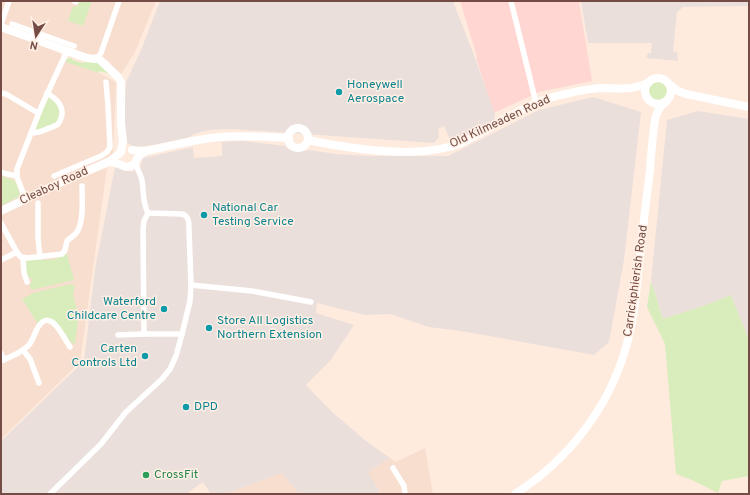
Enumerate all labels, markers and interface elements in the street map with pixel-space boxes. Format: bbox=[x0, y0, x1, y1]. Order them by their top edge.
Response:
north arrow bbox=[16, 16, 56, 56]
text: N bbox=[29, 37, 39, 52]
place label: Honeywell Aerospace bbox=[347, 77, 404, 107]
marker: Honeywell Aerospace bbox=[334, 87, 344, 97]
street label: Old Kilmeaden Road bbox=[447, 92, 553, 152]
street label: Cleaboy Road bbox=[17, 163, 91, 209]
place label: National Car Testing Service bbox=[212, 200, 294, 230]
marker: National Car Testing Service bbox=[199, 210, 209, 220]
street label: Carrickphierish Road bbox=[620, 224, 652, 338]
place label: Waterford Childcare Centre bbox=[67, 294, 156, 324]
marker: Waterford Childcare Centre bbox=[159, 304, 169, 314]
place label: Store All Logistics Northern Extension bbox=[217, 313, 322, 343]
marker: Store All Logistics Northern Extension bbox=[204, 323, 214, 333]
place label: Carten Controls Ltd bbox=[72, 341, 137, 371]
marker: Carten Controls Ltd bbox=[140, 351, 150, 361]
place label: DPD bbox=[194, 399, 218, 415]
marker: DPD bbox=[181, 402, 191, 412]
place label: CrossFit bbox=[154, 467, 198, 483]
marker: CrossFit bbox=[141, 470, 151, 480]

